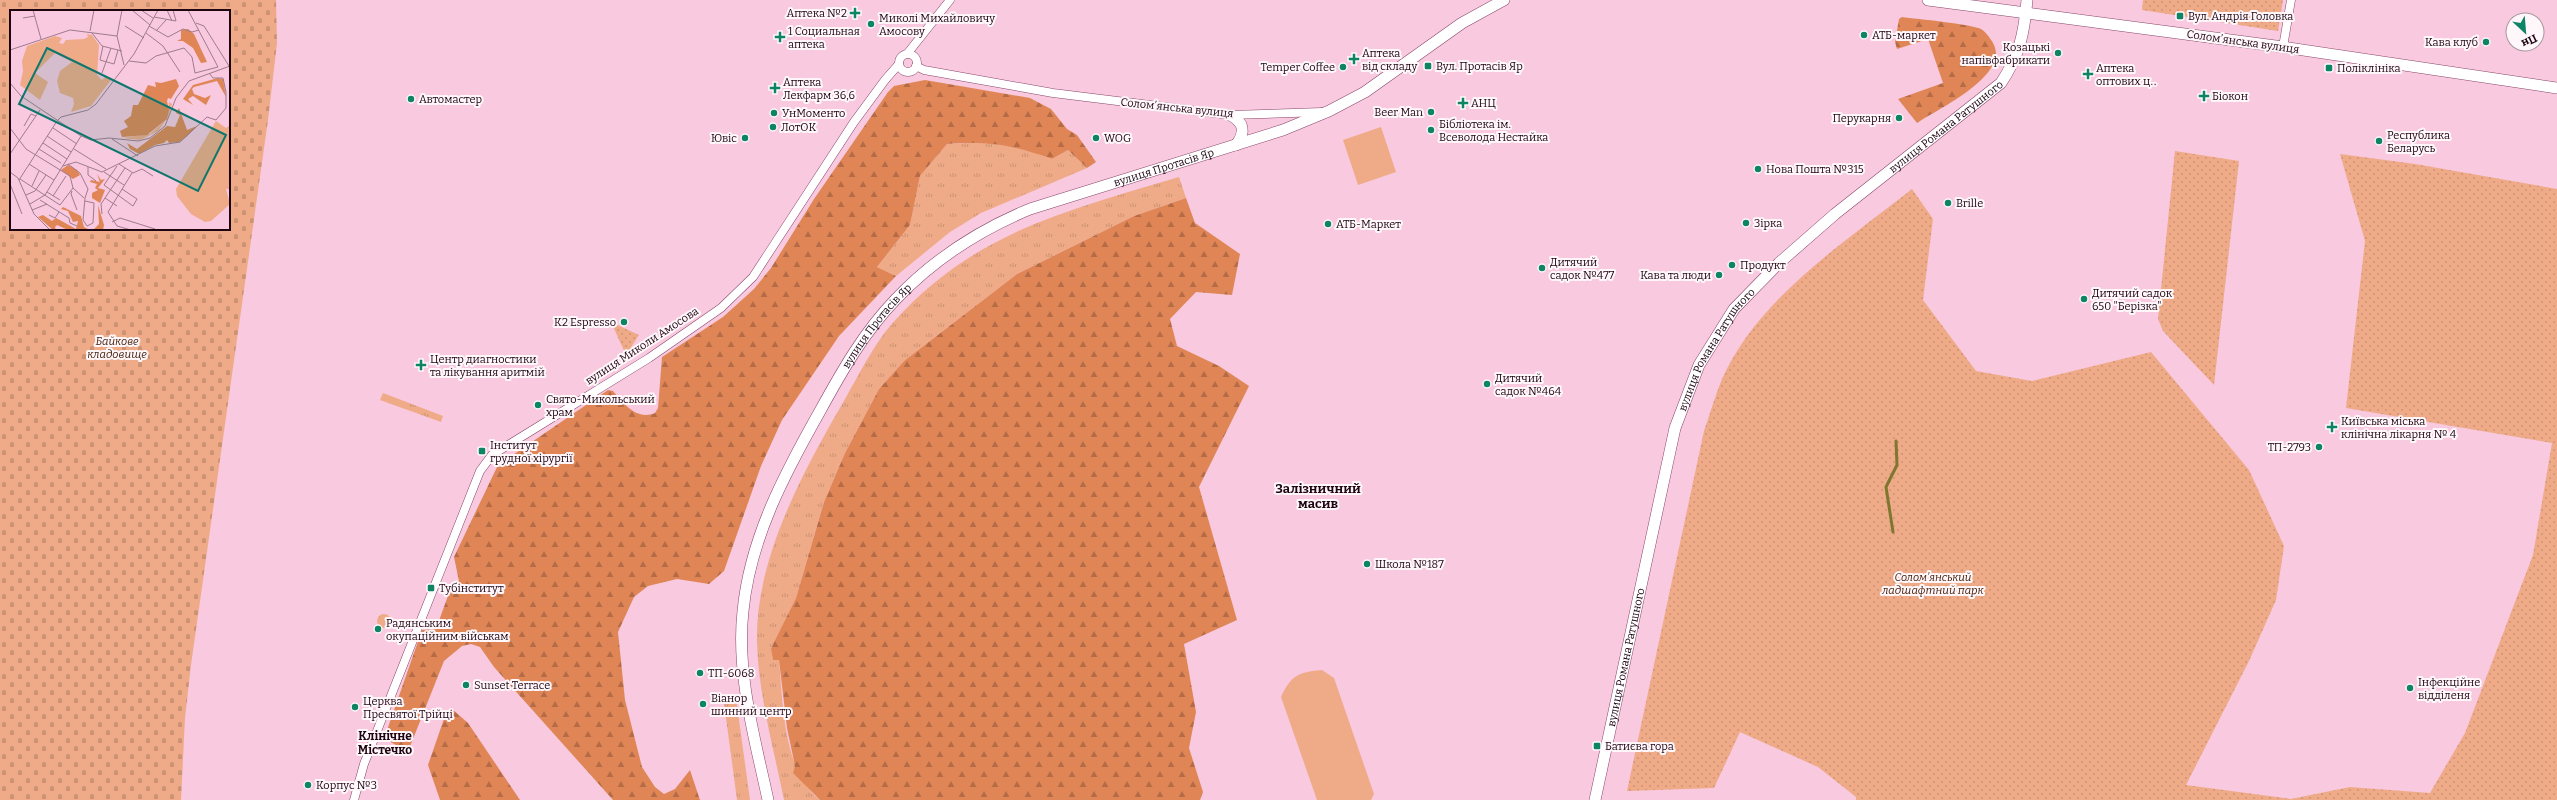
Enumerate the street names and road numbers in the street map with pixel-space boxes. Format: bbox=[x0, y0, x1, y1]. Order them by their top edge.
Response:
street label: Соломʼянська вулиця bbox=[2186, 28, 2300, 56]
street label: вулиця Романа Ратушного bbox=[1886, 78, 2005, 175]
street label: Соломʼянська вулиця bbox=[1120, 96, 1234, 120]
street label: вулиця Протасів Яр bbox=[1112, 145, 1216, 189]
street label: вулиця Протасів Яр bbox=[839, 281, 914, 371]
street label: вулиця Романа Ратушного bbox=[1676, 285, 1757, 413]
street label: вулиця Миколи Амосова bbox=[583, 305, 701, 387]
street label: вулиця Романа Ратушного bbox=[1604, 587, 1647, 728]

